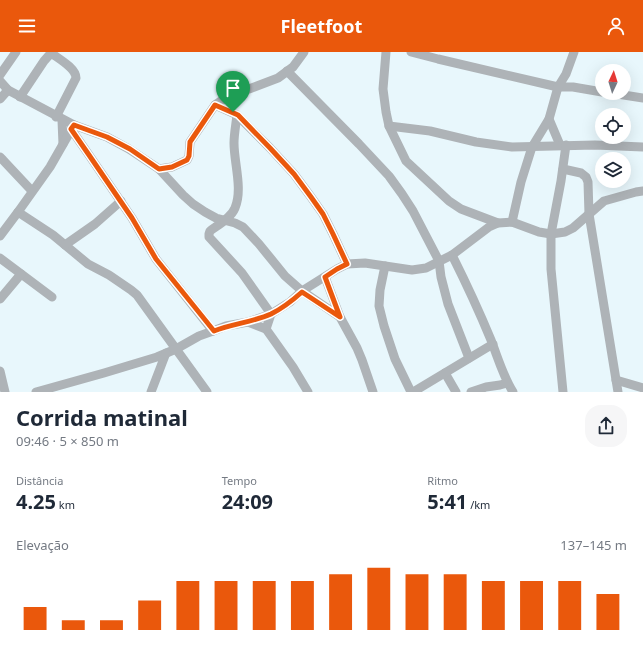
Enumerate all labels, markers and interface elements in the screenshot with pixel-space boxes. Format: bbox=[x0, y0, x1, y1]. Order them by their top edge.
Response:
text: Fleetfoot bbox=[281, 14, 362, 38]
icon: menu bbox=[16, 15, 38, 37]
icon: person bbox=[605, 15, 627, 37]
north arrow bbox=[595, 64, 631, 100]
map controls bbox=[595, 64, 631, 188]
pin bbox=[216, 71, 250, 112]
icon: arrive bbox=[222, 77, 244, 99]
button: locate bbox=[595, 108, 631, 144]
button: layers bbox=[595, 152, 631, 188]
text: Corrida matinal bbox=[16, 402, 188, 432]
button: share bbox=[585, 405, 627, 447]
text: 09:46 · 5 × 850 m bbox=[16, 432, 119, 450]
text: Distância bbox=[16, 473, 63, 488]
text: Tempo bbox=[222, 473, 257, 488]
text: Ritmo bbox=[427, 473, 458, 488]
text: 4.25 bbox=[16, 488, 56, 515]
text: 24:09 bbox=[222, 488, 273, 515]
text: 5:41 bbox=[427, 488, 467, 515]
text: km bbox=[56, 497, 75, 512]
text: /km bbox=[467, 497, 490, 512]
text: Elevação bbox=[16, 536, 69, 554]
text: 137–145 m bbox=[560, 536, 627, 554]

